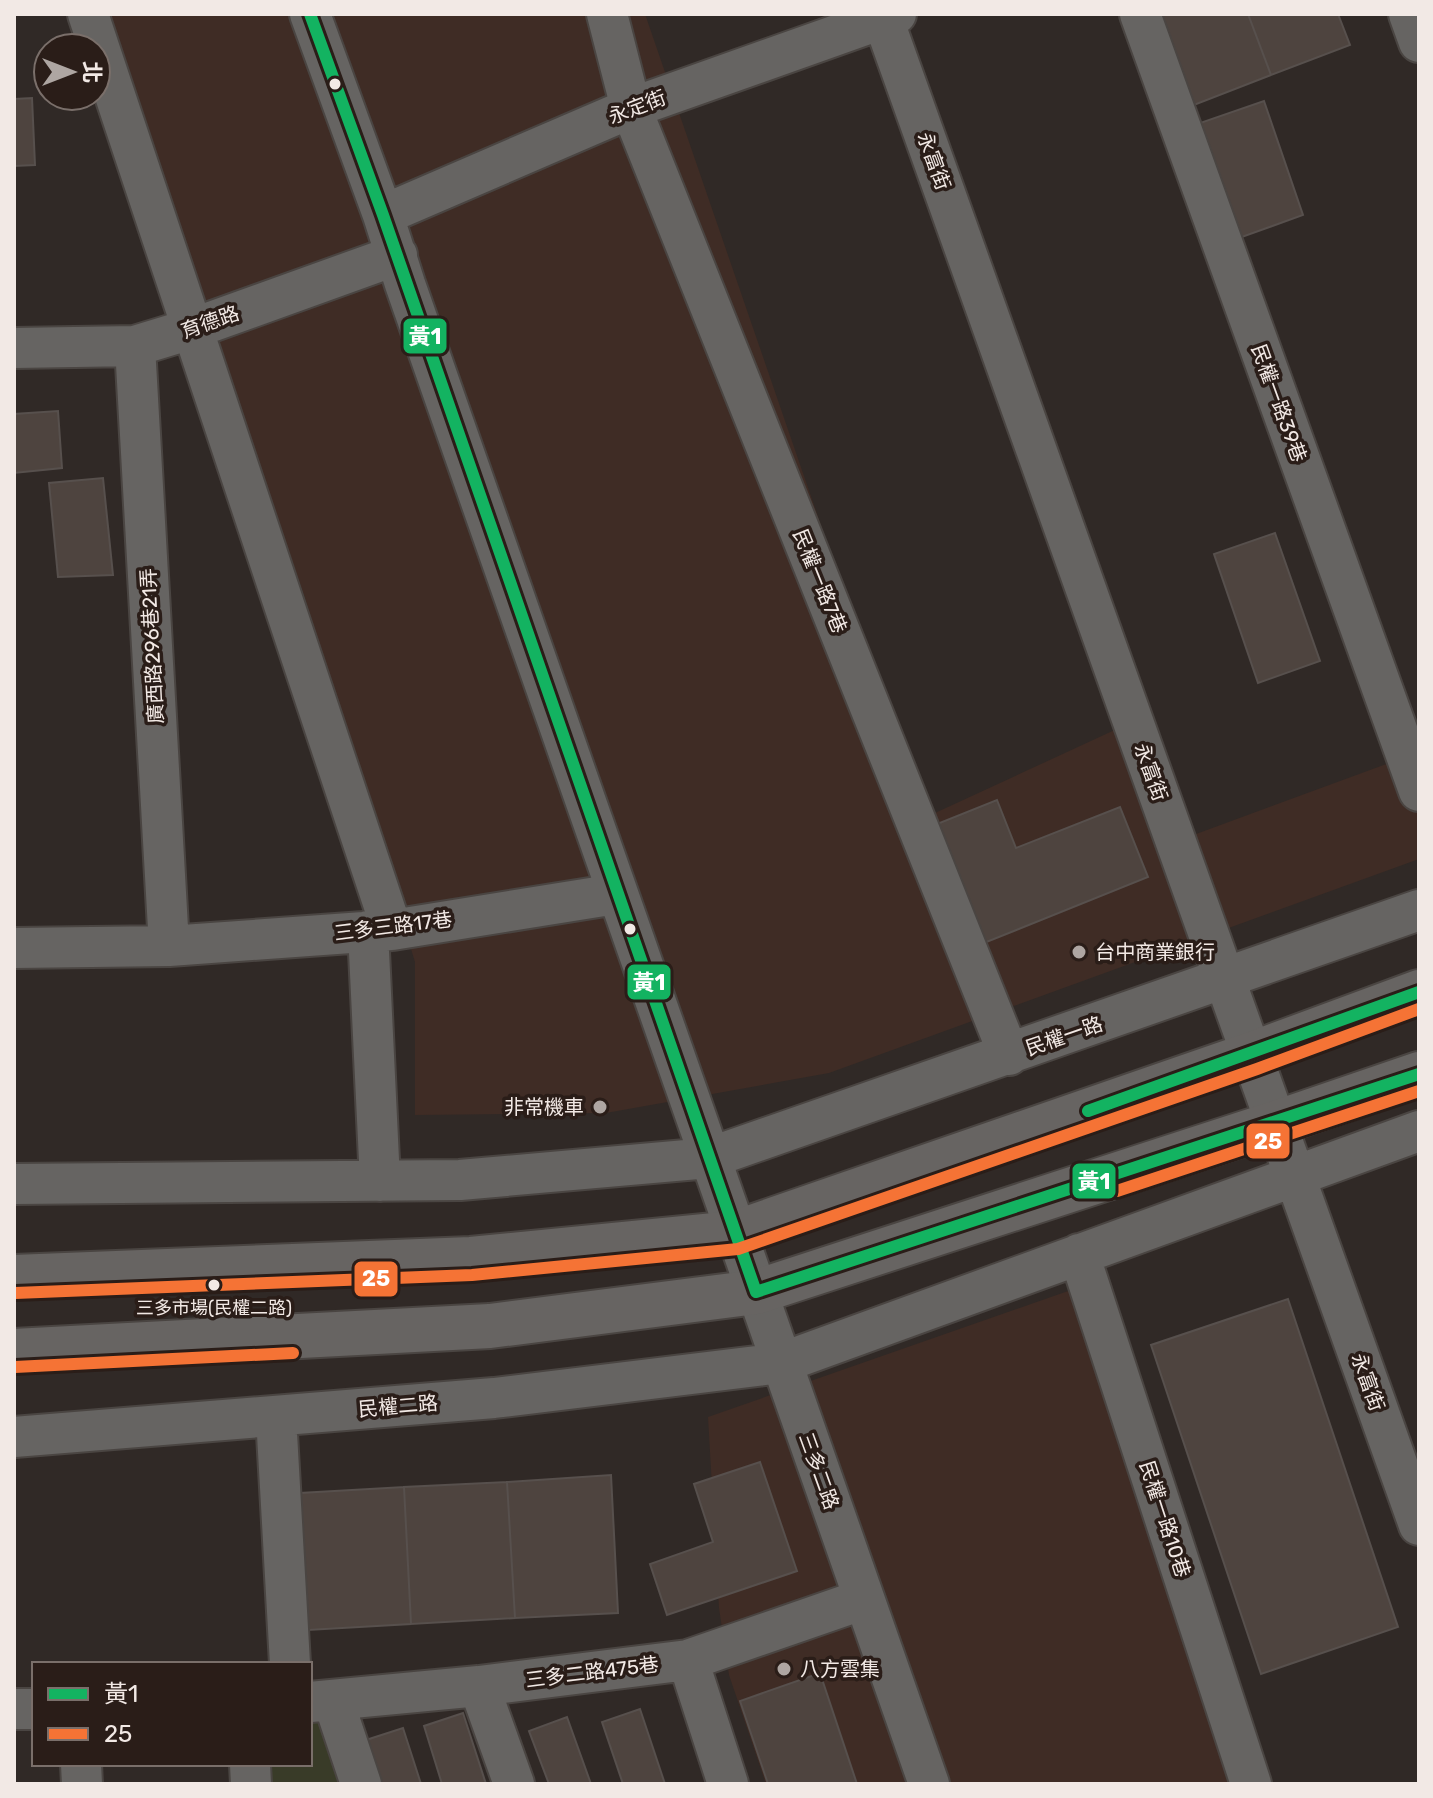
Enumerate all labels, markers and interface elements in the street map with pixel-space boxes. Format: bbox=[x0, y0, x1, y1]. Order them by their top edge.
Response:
north arrow bbox=[32, 32, 112, 112]
text: 北 bbox=[78, 61, 105, 83]
unlabelled marker bbox=[327, 76, 343, 92]
street label: 永定街 bbox=[605, 85, 669, 129]
street label: 永富街 bbox=[912, 129, 956, 193]
street label: 育德路 bbox=[178, 301, 242, 343]
line badge: 黃1 bbox=[402, 317, 448, 355]
text: 黃1 bbox=[409, 323, 441, 350]
street label: 民權一路39巷 bbox=[1247, 341, 1311, 465]
street label: 民權一路7巷 bbox=[788, 525, 852, 637]
street label: 廣西路296巷21弄 bbox=[136, 568, 168, 724]
street label: 永富街 bbox=[1129, 740, 1173, 804]
street label: 三多三路17巷 bbox=[333, 907, 453, 945]
unlabelled marker bbox=[622, 921, 638, 937]
place label: 台中商業銀行 bbox=[1095, 940, 1215, 964]
marker: 台中商業銀行 bbox=[1070, 943, 1088, 961]
line badge: 黃1 bbox=[626, 963, 672, 1001]
text: 黃1 bbox=[633, 969, 665, 996]
street label: 民權一路 bbox=[1022, 1012, 1106, 1060]
place label: 非常機車 bbox=[504, 1095, 584, 1119]
marker: 非常機車 bbox=[591, 1098, 609, 1116]
line badge: 25 bbox=[1245, 1122, 1291, 1160]
text: 25 bbox=[1254, 1128, 1282, 1155]
line badge: 黃1 bbox=[1071, 1162, 1117, 1200]
text: 黃1 bbox=[1078, 1168, 1110, 1195]
line badge: 25 bbox=[353, 1260, 399, 1298]
text: 25 bbox=[362, 1265, 390, 1292]
marker: 三多市場(民權二路) bbox=[206, 1277, 222, 1293]
place label: 三多市場(民權二路) bbox=[136, 1297, 292, 1319]
street label: 永富街 bbox=[1346, 1350, 1390, 1414]
street label: 民權二路 bbox=[357, 1391, 439, 1421]
street label: 三多二路 bbox=[794, 1429, 844, 1513]
street label: 民權一路10巷 bbox=[1135, 1458, 1195, 1580]
street label: 三多二路475巷 bbox=[524, 1652, 660, 1692]
place label: 八方雲集 bbox=[800, 1657, 880, 1681]
marker: 八方雲集 bbox=[775, 1660, 793, 1678]
legend bbox=[32, 1662, 312, 1766]
text: 黃1 bbox=[104, 1680, 138, 1708]
text: 25 bbox=[104, 1720, 132, 1748]

